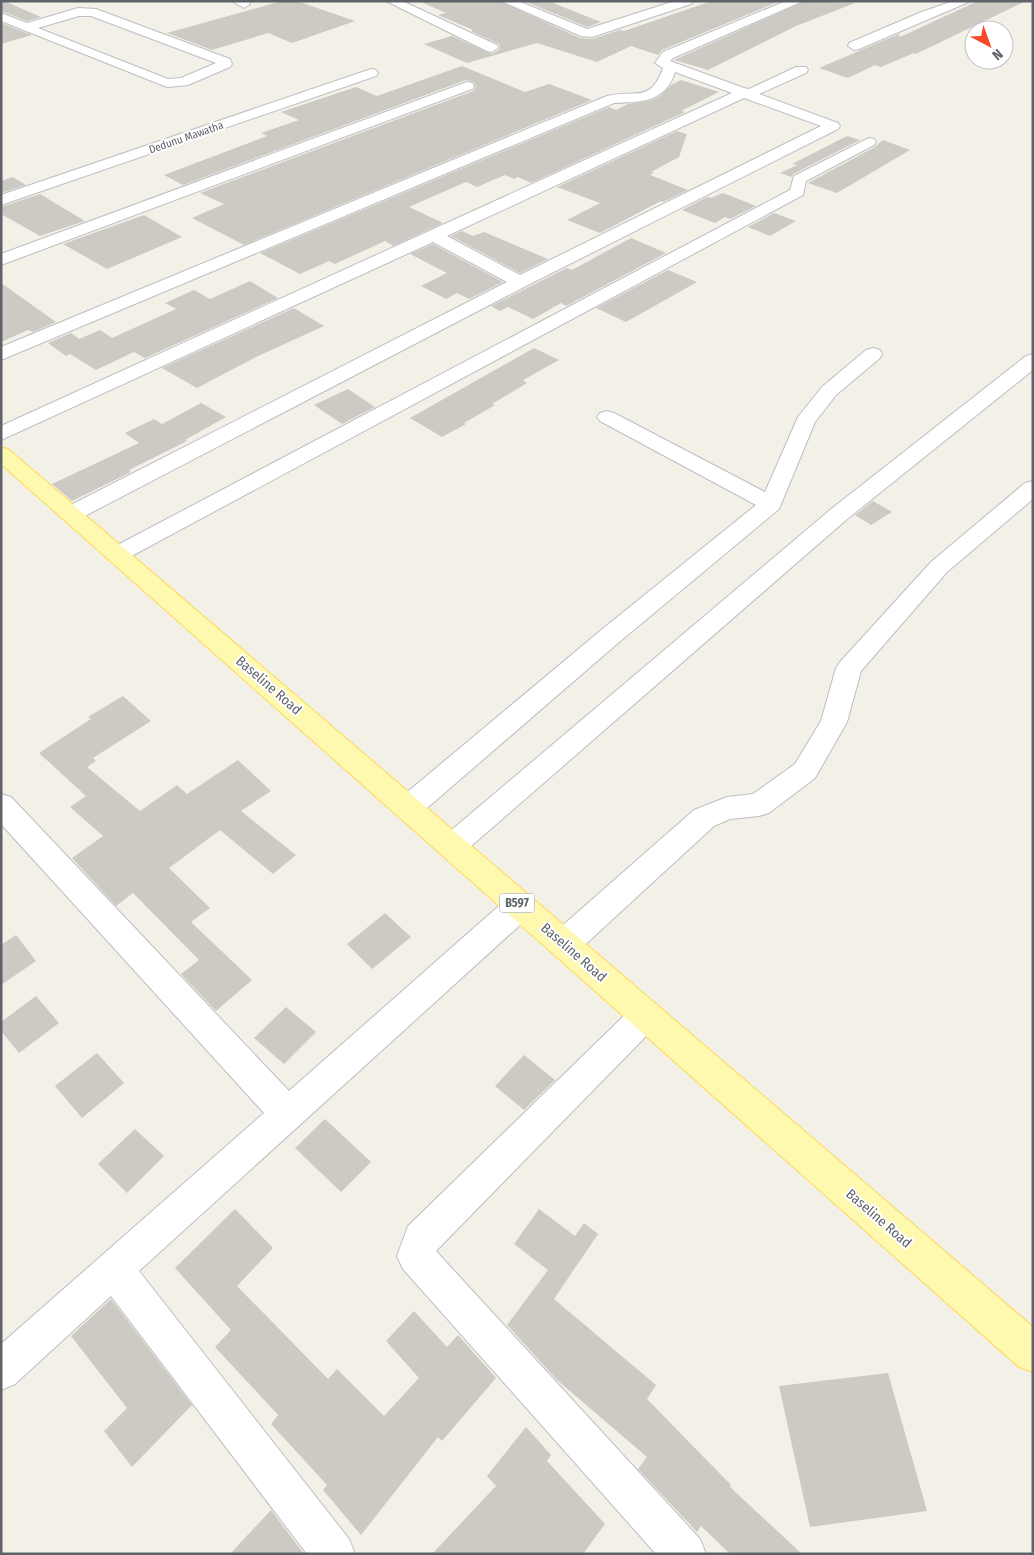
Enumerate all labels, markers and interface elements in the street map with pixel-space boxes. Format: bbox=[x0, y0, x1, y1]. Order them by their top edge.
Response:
north arrow bbox=[964, 20, 1014, 70]
text: N bbox=[988, 45, 1006, 64]
street label: Dedunu Mawatha bbox=[147, 119, 225, 156]
street label: Baseline Road bbox=[232, 652, 305, 718]
road number: B597 bbox=[500, 894, 534, 912]
street label: Baseline Road bbox=[537, 919, 610, 985]
street label: Baseline Road bbox=[842, 1185, 915, 1251]

